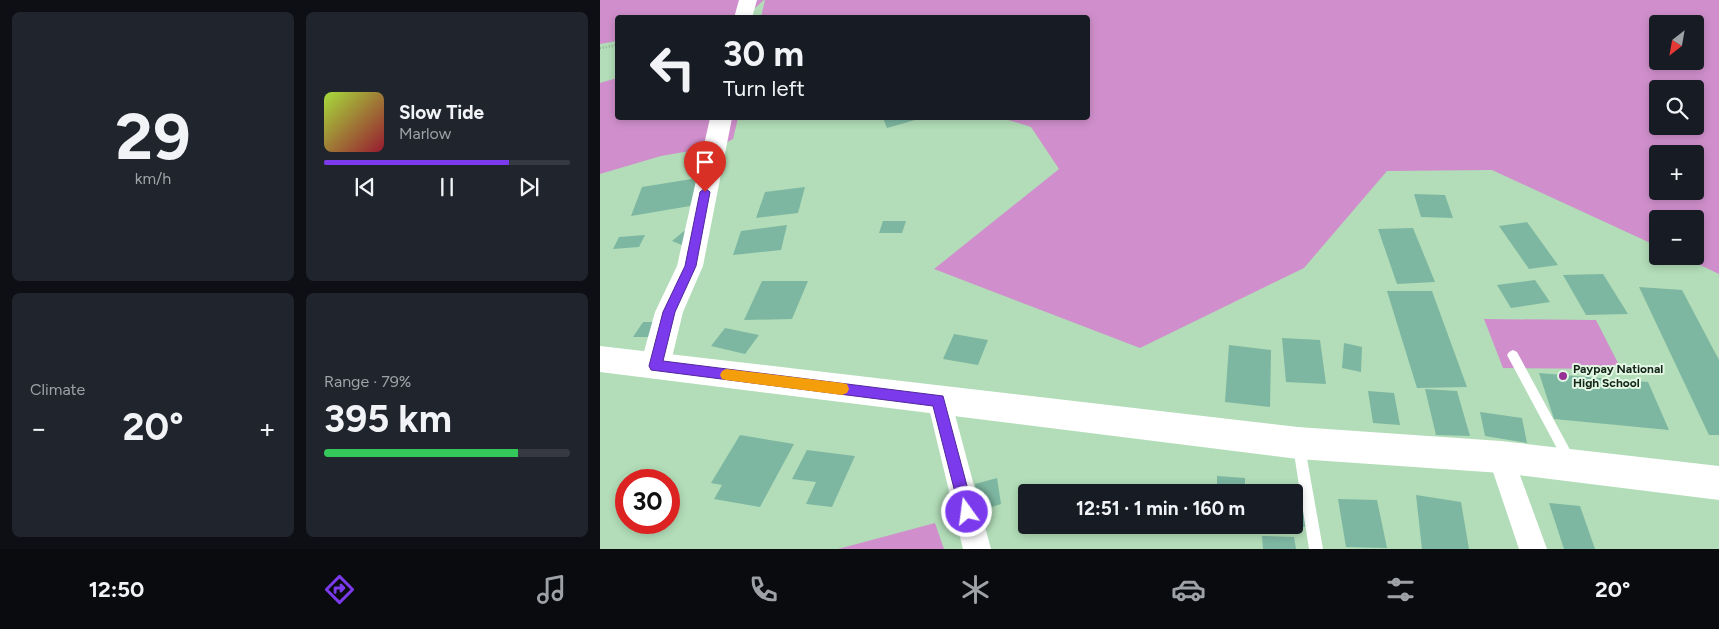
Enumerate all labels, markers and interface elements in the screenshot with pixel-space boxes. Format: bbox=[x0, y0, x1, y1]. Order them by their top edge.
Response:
north arrow bbox=[1649, 15, 1704, 70]
map controls bbox=[1649, 15, 1704, 265]
text: 30 m bbox=[723, 33, 804, 75]
icon: left bbox=[640, 35, 705, 100]
text: Turn left bbox=[723, 75, 805, 102]
button: search bbox=[1649, 80, 1704, 135]
text: 29 bbox=[115, 97, 191, 175]
text: Slow Tide bbox=[399, 101, 484, 124]
text: Marlow bbox=[399, 124, 451, 143]
pin bbox=[684, 141, 726, 192]
button: + bbox=[1649, 145, 1704, 200]
icon: arrive bbox=[691, 148, 719, 176]
text: km/h bbox=[135, 169, 171, 188]
icon: previous bbox=[351, 173, 379, 201]
icon: pause bbox=[433, 173, 461, 201]
icon: next bbox=[515, 173, 543, 201]
button: − bbox=[1649, 210, 1704, 265]
place label: Paypay National High School bbox=[1573, 362, 1663, 390]
marker: Paypay National High School bbox=[1557, 370, 1569, 382]
text: Range · 79% bbox=[324, 372, 411, 391]
text: Climate bbox=[30, 380, 85, 399]
text: 395 km bbox=[324, 396, 452, 442]
text: 20° bbox=[123, 404, 184, 450]
text: − bbox=[30, 411, 47, 445]
text: + bbox=[259, 411, 276, 445]
speed limit sign: 30 bbox=[615, 469, 680, 534]
position arrow bbox=[940, 485, 992, 537]
text: 12:51 · 1 min · 160 m bbox=[1076, 497, 1245, 520]
icon: directions bbox=[322, 572, 357, 607]
icon: music bbox=[534, 572, 569, 607]
icon: phone bbox=[746, 572, 781, 607]
icon: climate bbox=[958, 572, 993, 607]
icon: car bbox=[1171, 572, 1206, 607]
icon: filters bbox=[1383, 572, 1418, 607]
text: 12:50 bbox=[89, 576, 144, 603]
text: 20° bbox=[1595, 576, 1630, 603]

